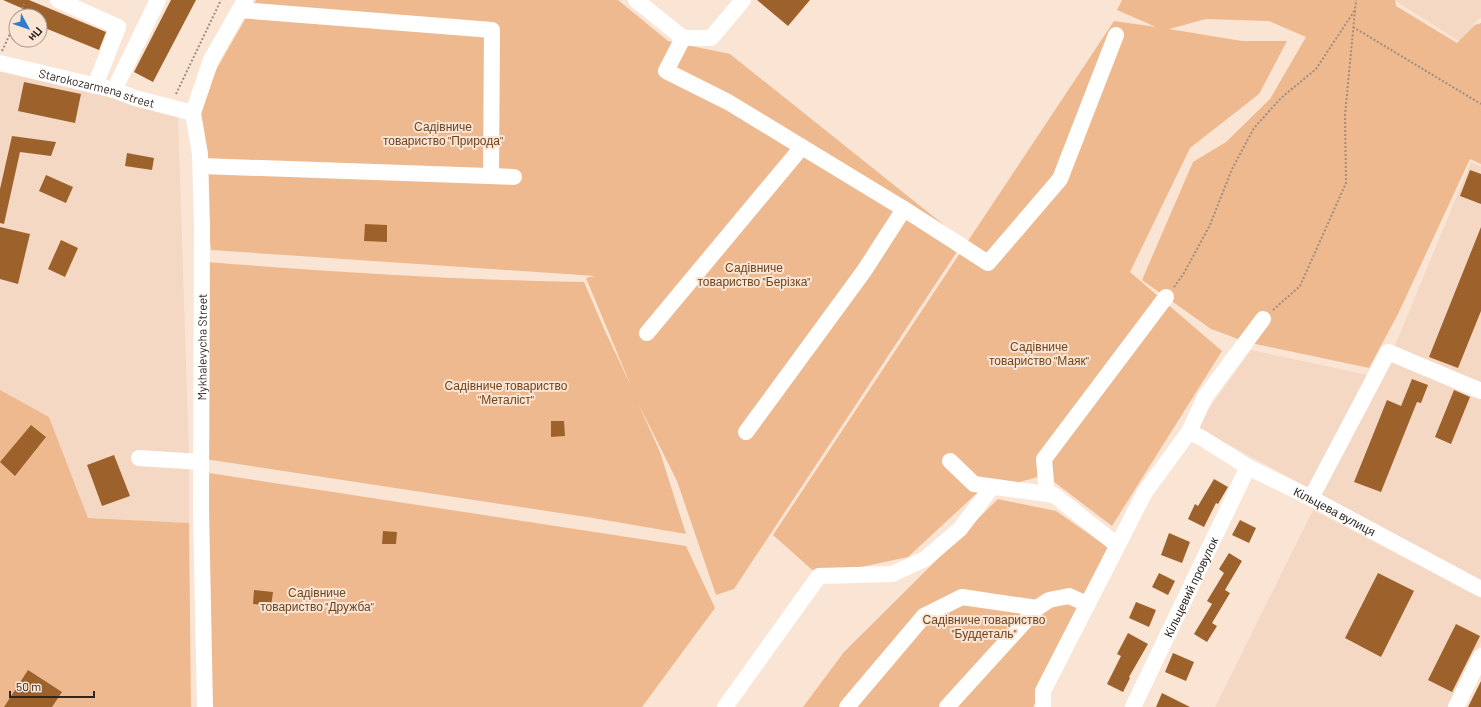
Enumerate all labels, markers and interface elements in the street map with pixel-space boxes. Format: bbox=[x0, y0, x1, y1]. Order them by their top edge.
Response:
north arrow bbox=[8, 8, 48, 48]
text: Пн bbox=[26, 25, 46, 45]
street label: Starokozarmena street bbox=[38, 65, 156, 110]
park label: Садівниче товариство "Природа" bbox=[383, 119, 503, 148]
park label: Садівниче товариство "Берізка" bbox=[697, 260, 811, 289]
street label: Mykhalevycha Street bbox=[194, 294, 209, 401]
park label: Садівниче товариство "Маяк" bbox=[989, 339, 1089, 368]
park label: Садівниче товариство "Металіст" bbox=[445, 378, 568, 406]
street label: Кільцева вулиця bbox=[1292, 484, 1378, 538]
street label: Кільцевий провулок bbox=[1161, 534, 1221, 639]
park label: Садівниче товариство "Дружба" bbox=[260, 585, 374, 614]
park label: Садівниче товариство "Буддеталь" bbox=[923, 612, 1046, 641]
scale bar bbox=[10, 673, 94, 699]
text: 50 m bbox=[16, 679, 41, 693]

